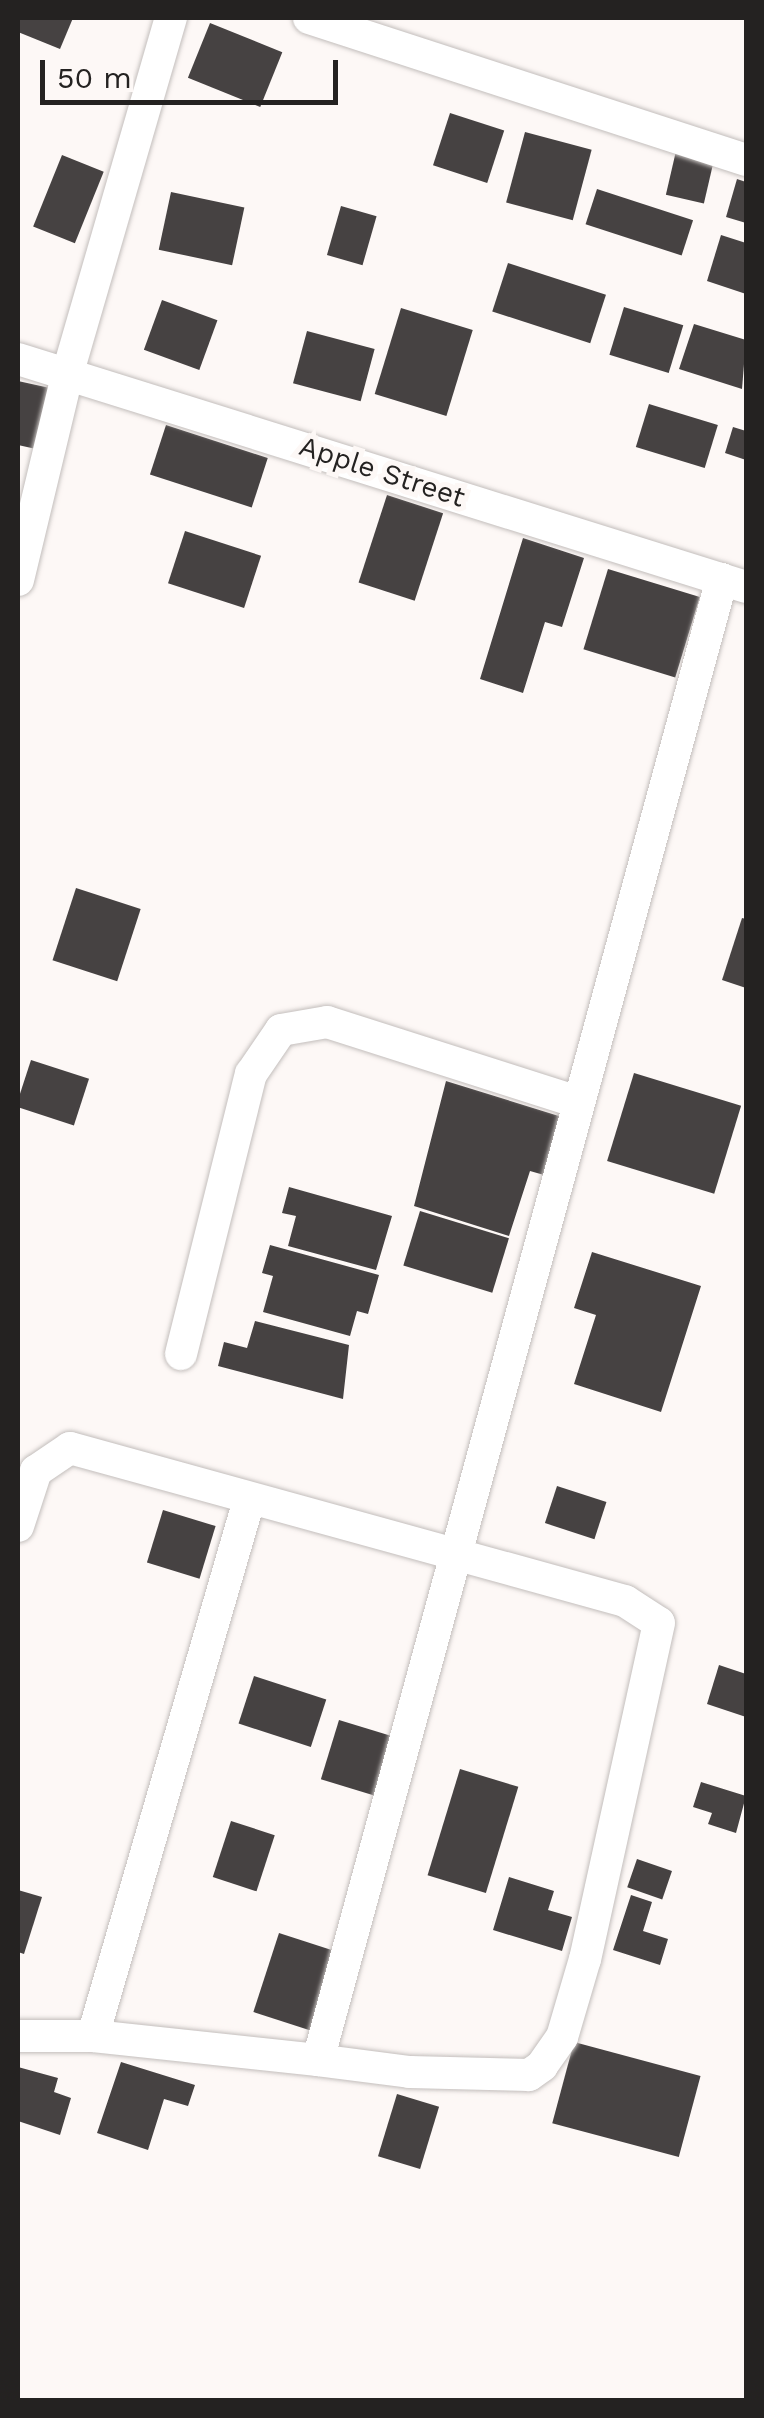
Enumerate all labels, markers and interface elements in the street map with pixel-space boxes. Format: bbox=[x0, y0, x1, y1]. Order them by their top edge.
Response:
scale bar bbox=[45, 40, 342, 102]
text: 50 m bbox=[57, 60, 132, 95]
street label: Apple Street bbox=[295, 429, 469, 515]

